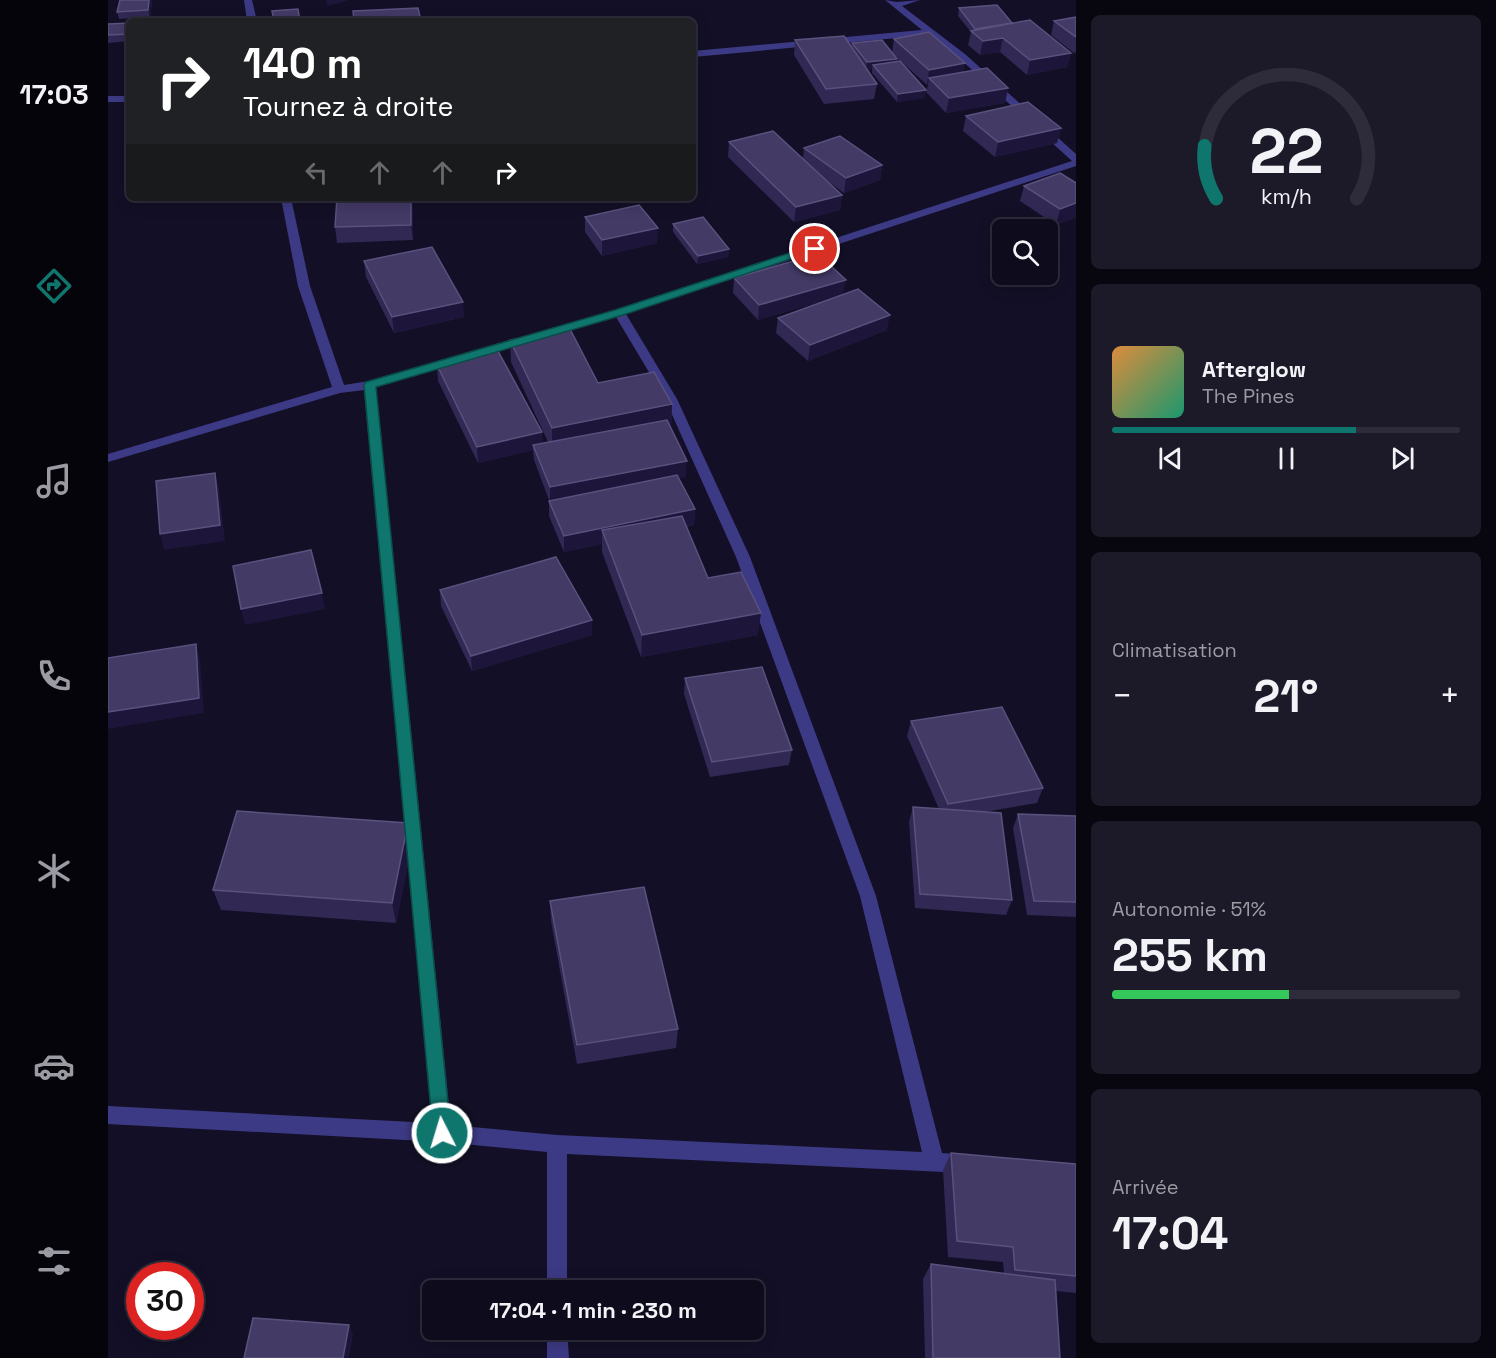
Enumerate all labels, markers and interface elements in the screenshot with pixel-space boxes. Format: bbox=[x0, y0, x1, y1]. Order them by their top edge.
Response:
text: 140 m bbox=[243, 37, 362, 90]
icon: right bbox=[144, 42, 222, 120]
text: 17:03 bbox=[19, 77, 89, 112]
text: Tournez à droite bbox=[243, 89, 453, 124]
text: 22 bbox=[1249, 112, 1323, 191]
icon: left bbox=[300, 156, 333, 189]
icon: ahead bbox=[363, 156, 396, 189]
icon: ahead bbox=[426, 156, 459, 189]
icon: right bbox=[489, 156, 522, 189]
text: km/h bbox=[1260, 183, 1312, 210]
map controls bbox=[992, 219, 1058, 285]
button: search bbox=[992, 219, 1058, 285]
pin bbox=[789, 223, 840, 274]
icon: arrive bbox=[798, 232, 831, 265]
icon: directions bbox=[33, 265, 75, 307]
text: Afterglow bbox=[1202, 355, 1306, 383]
text: The Pines bbox=[1202, 383, 1295, 409]
icon: previous bbox=[1154, 442, 1187, 475]
icon: pause bbox=[1270, 442, 1303, 475]
icon: next bbox=[1386, 442, 1419, 475]
icon: music bbox=[33, 460, 75, 502]
text: Climatisation bbox=[1112, 637, 1237, 663]
icon: phone bbox=[33, 655, 75, 697]
text: 21° bbox=[1254, 668, 1318, 725]
text: − bbox=[1112, 675, 1132, 717]
text: + bbox=[1440, 675, 1460, 717]
icon: climate bbox=[33, 850, 75, 892]
text: Autonomie · 51% bbox=[1112, 896, 1266, 922]
text: 255 km bbox=[1112, 927, 1268, 984]
icon: car bbox=[33, 1045, 75, 1087]
position arrow bbox=[410, 1101, 474, 1165]
text: Arrivée bbox=[1112, 1174, 1179, 1200]
text: 17:04 bbox=[1112, 1205, 1228, 1262]
icon: filters bbox=[33, 1240, 75, 1282]
speed limit sign: 30 bbox=[126, 1262, 204, 1340]
text: 17:04 · 1 min · 230 m bbox=[489, 1296, 697, 1324]

